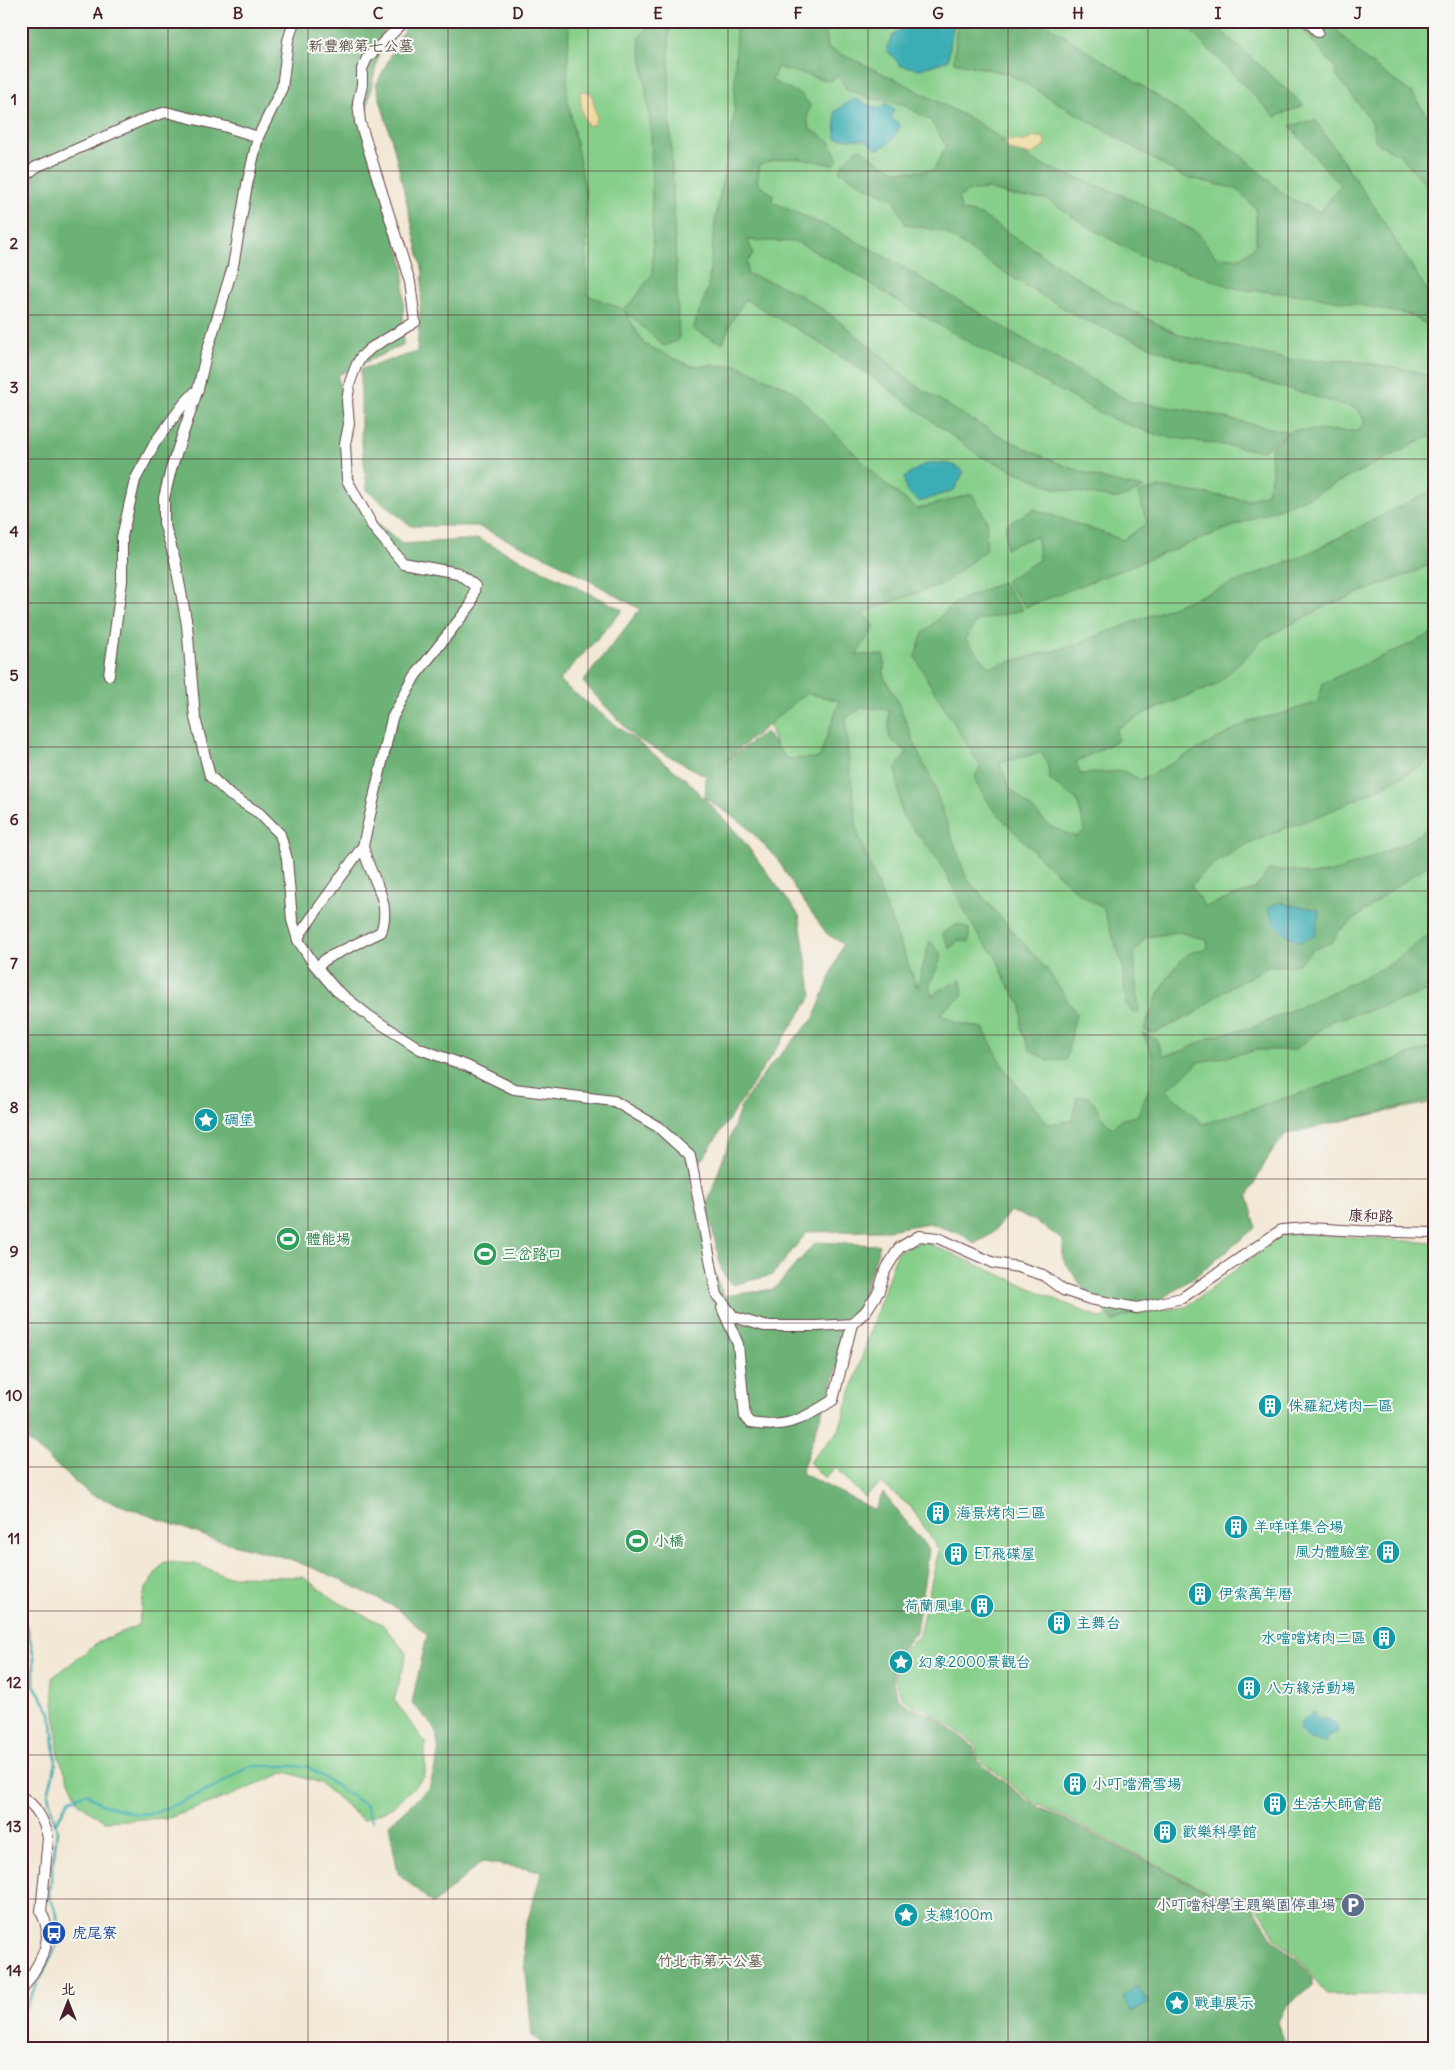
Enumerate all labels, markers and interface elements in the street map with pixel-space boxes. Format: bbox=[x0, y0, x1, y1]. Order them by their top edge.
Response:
text: A bbox=[93, 3, 103, 23]
text: B bbox=[233, 3, 244, 23]
text: C bbox=[373, 3, 384, 23]
text: D bbox=[512, 3, 524, 23]
text: E bbox=[653, 3, 663, 23]
text: F bbox=[793, 3, 803, 23]
text: G bbox=[932, 3, 944, 23]
text: H bbox=[1072, 3, 1084, 23]
text: I bbox=[1215, 3, 1222, 23]
text: J bbox=[1354, 3, 1363, 23]
park label: 新豐鄉第七公墓 bbox=[308, 36, 414, 55]
text: 1 bbox=[11, 89, 17, 109]
text: 2 bbox=[10, 233, 19, 253]
text: 3 bbox=[9, 377, 19, 397]
text: 4 bbox=[9, 521, 19, 541]
text: 5 bbox=[9, 665, 19, 685]
text: 6 bbox=[9, 809, 19, 829]
text: 7 bbox=[10, 953, 18, 973]
text: 8 bbox=[9, 1097, 19, 1117]
place icon: 碉堡 bbox=[193, 1107, 219, 1133]
place label: 碉堡 bbox=[224, 1110, 254, 1129]
street label: 康和路 bbox=[1348, 1205, 1394, 1226]
sports icon: 體能場 bbox=[275, 1226, 301, 1252]
place label: 體能場 bbox=[306, 1229, 351, 1248]
text: 9 bbox=[9, 1241, 19, 1261]
sports icon: 三岔路口 bbox=[472, 1241, 498, 1267]
place label: 三岔路口 bbox=[502, 1244, 562, 1263]
text: 10 bbox=[6, 1385, 22, 1405]
building icon: 侏羅紀烤肉一區 bbox=[1257, 1393, 1283, 1419]
place label: 侏羅紀烤肉一區 bbox=[1288, 1396, 1393, 1415]
building icon: 海景烤肉三區 bbox=[925, 1500, 951, 1526]
place label: 海景烤肉三區 bbox=[956, 1503, 1046, 1522]
building icon: 羊咩咩集合場 bbox=[1223, 1514, 1249, 1540]
place label: 羊咩咩集合場 bbox=[1254, 1517, 1344, 1536]
text: 11 bbox=[8, 1528, 20, 1548]
sports icon: 小橋 bbox=[624, 1528, 650, 1554]
place label: 小橋 bbox=[654, 1531, 684, 1550]
building icon: 風力體驗室 bbox=[1375, 1539, 1401, 1565]
building icon: ET飛碟屋 bbox=[943, 1541, 969, 1567]
place label: 風力體驗室 bbox=[1295, 1542, 1370, 1561]
place label: ET飛碟屋 bbox=[974, 1544, 1036, 1563]
building icon: 伊索萬年曆 bbox=[1187, 1581, 1213, 1607]
place label: 伊索萬年曆 bbox=[1218, 1584, 1293, 1603]
building icon: 荷蘭風車 bbox=[969, 1593, 995, 1619]
place label: 荷蘭風車 bbox=[904, 1596, 964, 1615]
building icon: 主舞台 bbox=[1046, 1610, 1072, 1636]
place label: 主舞台 bbox=[1076, 1613, 1121, 1632]
building icon: 水噹噹烤肉二區 bbox=[1371, 1625, 1397, 1651]
place label: 水噹噹烤肉二區 bbox=[1261, 1628, 1366, 1647]
place icon: 幻象2000景觀台 bbox=[888, 1649, 914, 1675]
place label: 幻象2000景觀台 bbox=[918, 1652, 1031, 1671]
text: 12 bbox=[6, 1672, 22, 1692]
building icon: 八方緣活動場 bbox=[1236, 1675, 1262, 1701]
place label: 八方緣活動場 bbox=[1266, 1678, 1356, 1697]
building icon: 小叮噹滑雪場 bbox=[1062, 1771, 1088, 1797]
place label: 小叮噹滑雪場 bbox=[1092, 1774, 1182, 1793]
building icon: 生活大師會館 bbox=[1262, 1791, 1288, 1817]
place label: 生活大師會館 bbox=[1292, 1794, 1382, 1813]
text: 13 bbox=[6, 1816, 22, 1836]
building icon: 歡樂科學館 bbox=[1152, 1819, 1178, 1845]
place label: 歡樂科學館 bbox=[1182, 1822, 1257, 1841]
parking icon: 小叮噹科學主題樂園停車場 bbox=[1340, 1892, 1366, 1918]
place label: 小叮噹科學主題樂園停車場 bbox=[1156, 1895, 1336, 1914]
place icon: 支線100m bbox=[893, 1902, 919, 1928]
place label: 支線100m bbox=[924, 1905, 993, 1924]
bus stop icon: 虎尾寮 bbox=[41, 1920, 67, 1946]
place label: 虎尾寮 bbox=[72, 1923, 117, 1942]
park label: 竹北市第六公墓 bbox=[657, 1951, 763, 1970]
text: 14 bbox=[6, 1960, 22, 1980]
north arrow bbox=[42, 1978, 92, 2028]
text: 北 bbox=[61, 1980, 75, 1998]
place icon: 戰車展示 bbox=[1164, 1990, 1190, 2016]
place label: 戰車展示 bbox=[1194, 1993, 1254, 2012]

